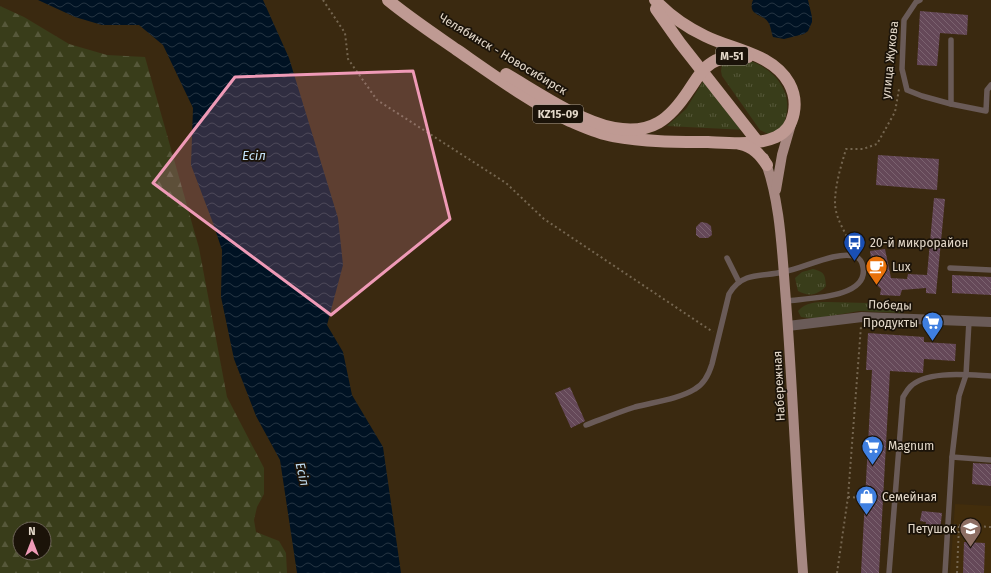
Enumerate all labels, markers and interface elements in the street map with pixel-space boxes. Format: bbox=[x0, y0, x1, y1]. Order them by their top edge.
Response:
street label: Челябинск - Новосибирск bbox=[436, 10, 570, 98]
street label: улица Жукова bbox=[879, 20, 901, 100]
road number: M-51 bbox=[716, 47, 748, 65]
road number: KZ15-09 bbox=[533, 105, 583, 123]
water label: Есіл bbox=[242, 148, 266, 163]
bus stop icon: 20-й микрорайон bbox=[842, 230, 868, 263]
place label: 20-й микрорайон bbox=[870, 236, 968, 250]
cafe icon: Lux bbox=[863, 254, 889, 287]
place label: Lux bbox=[892, 260, 911, 274]
street label: Победы bbox=[868, 297, 912, 313]
supermarket icon: Продукты bbox=[920, 310, 946, 343]
place label: Продукты bbox=[863, 316, 918, 330]
street label: Набережная bbox=[770, 350, 788, 422]
supermarket icon: Magnum bbox=[859, 433, 885, 466]
place label: Magnum bbox=[888, 439, 934, 453]
water label: Есіл bbox=[293, 461, 312, 487]
shop icon: Семейная bbox=[853, 484, 879, 517]
place label: Семейная bbox=[882, 490, 937, 504]
school or university icon: Петушок bbox=[958, 516, 984, 549]
north arrow bbox=[12, 521, 52, 561]
place label: Петушок bbox=[908, 522, 957, 536]
text: N bbox=[28, 525, 36, 538]

